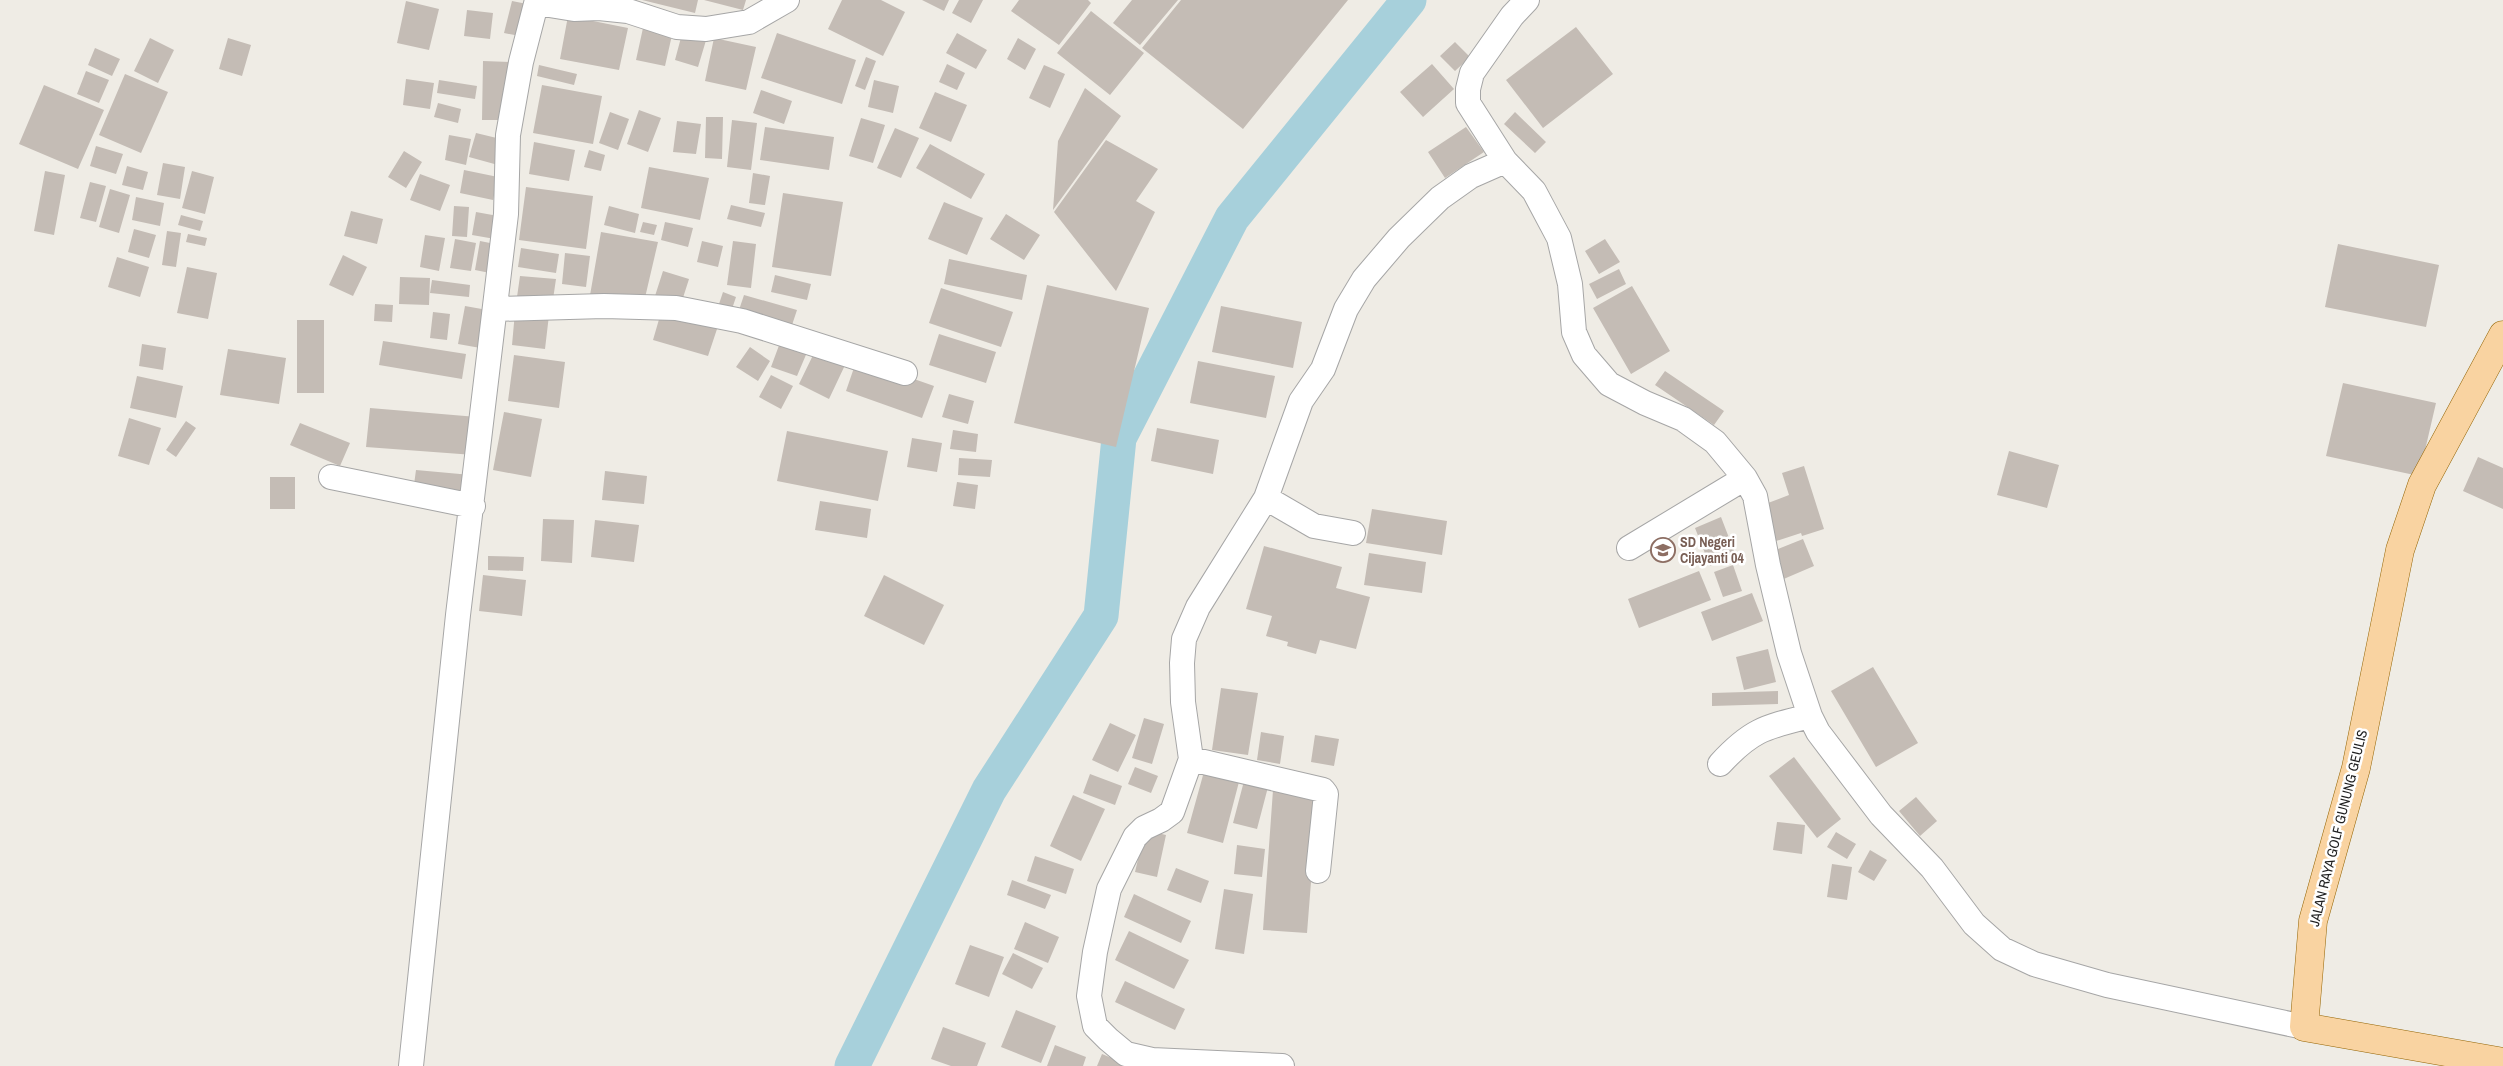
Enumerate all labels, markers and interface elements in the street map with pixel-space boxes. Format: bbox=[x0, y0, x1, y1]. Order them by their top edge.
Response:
place label: SD Negeri Cijayanti 04 bbox=[1680, 533, 1744, 567]
school or university icon: SD Negeri Cijayanti 04 bbox=[1650, 537, 1676, 563]
street label: JALAN RAYA GOLF GUNUNG GEULIS bbox=[2305, 728, 2371, 928]

